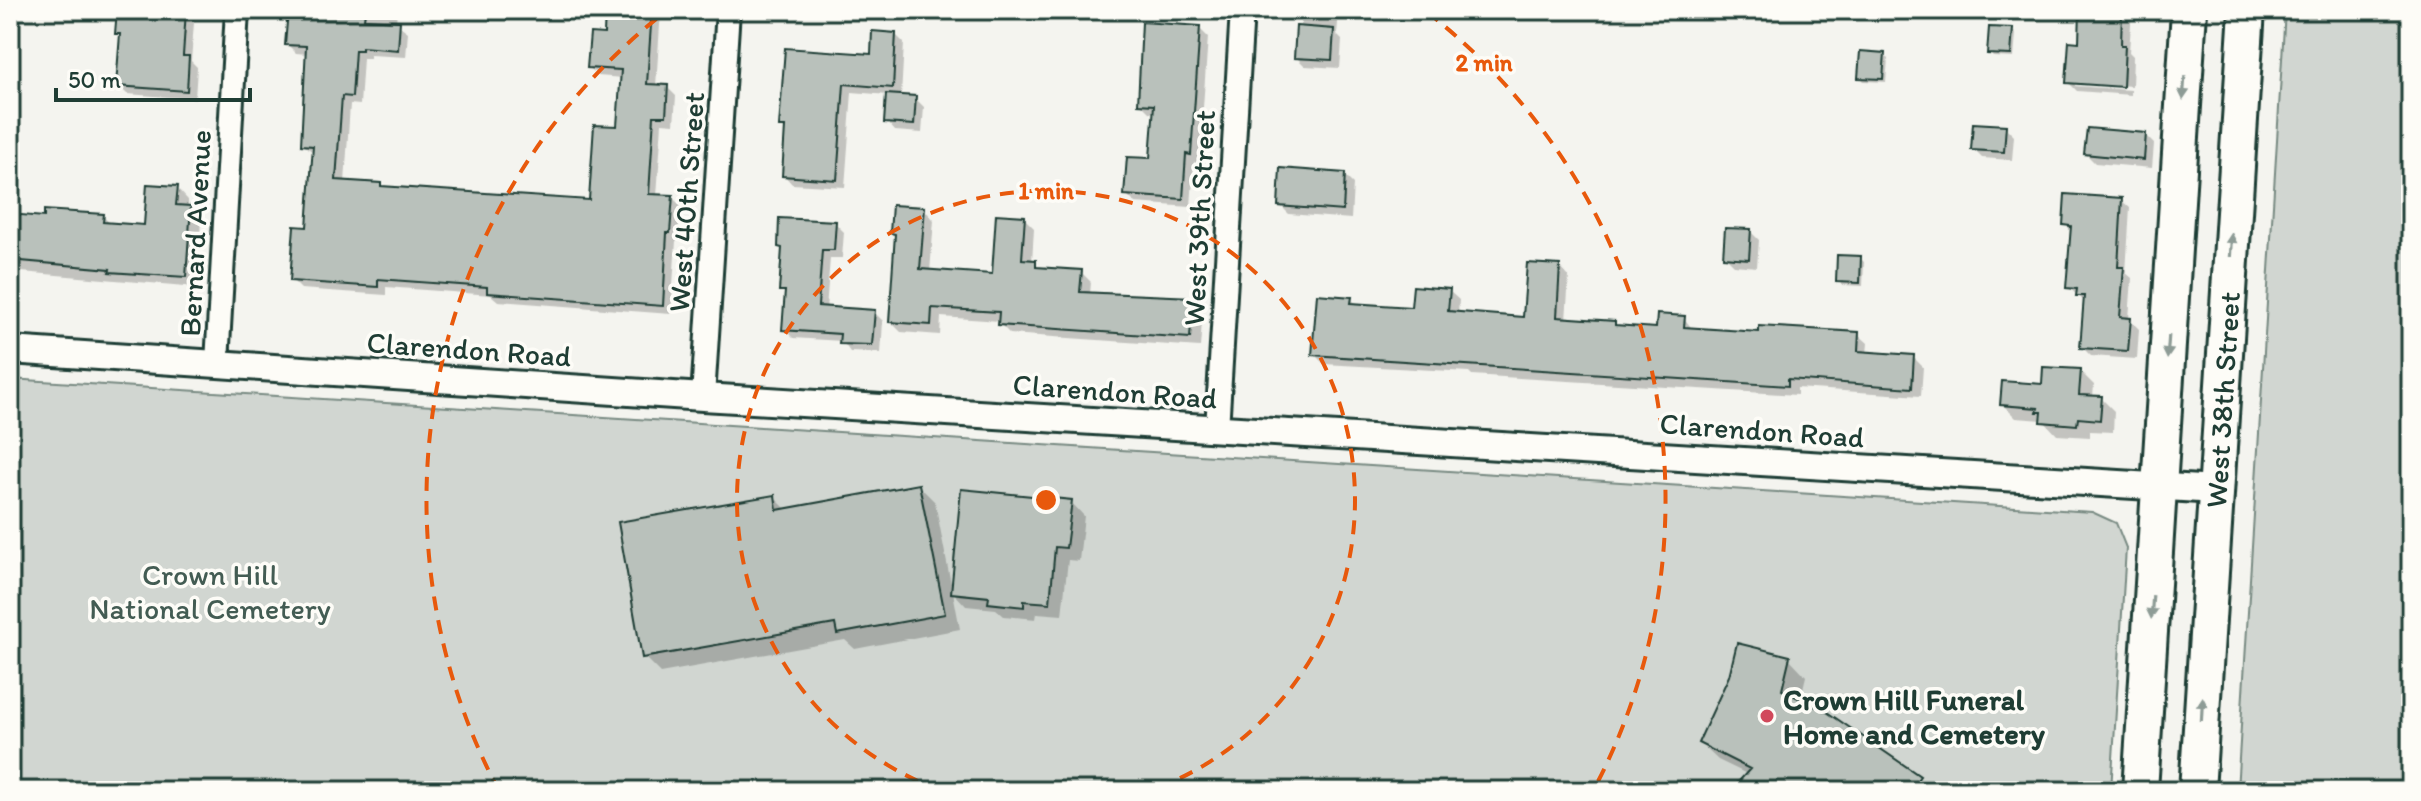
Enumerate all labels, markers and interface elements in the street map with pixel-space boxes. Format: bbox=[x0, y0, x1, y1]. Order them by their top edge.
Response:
text: 2 min bbox=[1455, 48, 1513, 77]
scale bar bbox=[56, 52, 250, 102]
text: 50 m bbox=[68, 65, 121, 94]
one-way arrow bbox=[2177, 76, 2190, 101]
street label: West 40th Street bbox=[660, 91, 712, 313]
street label: West 39th Street bbox=[1175, 109, 1223, 327]
street label: Bernard Avenue bbox=[171, 129, 219, 337]
text: 1 min bbox=[1018, 176, 1074, 205]
one-way arrow bbox=[2225, 232, 2238, 257]
street label: West 38th Street bbox=[2197, 290, 2247, 509]
street label: Clarendon Road bbox=[366, 323, 572, 375]
one-way arrow bbox=[2161, 335, 2174, 360]
street label: Clarendon Road bbox=[1012, 365, 1218, 417]
street label: Clarendon Road bbox=[1659, 404, 1865, 456]
centre of rings bbox=[1032, 486, 1060, 514]
park label: Crown Hill National Cemetery bbox=[89, 556, 331, 627]
one-way arrow bbox=[2145, 595, 2158, 620]
place label: Crown Hill Funeral Home and Cemetery bbox=[1783, 681, 2046, 752]
one-way arrow bbox=[2196, 696, 2209, 721]
marker: Crown Hill Funeral Home and Cemetery bbox=[1758, 707, 1776, 725]

